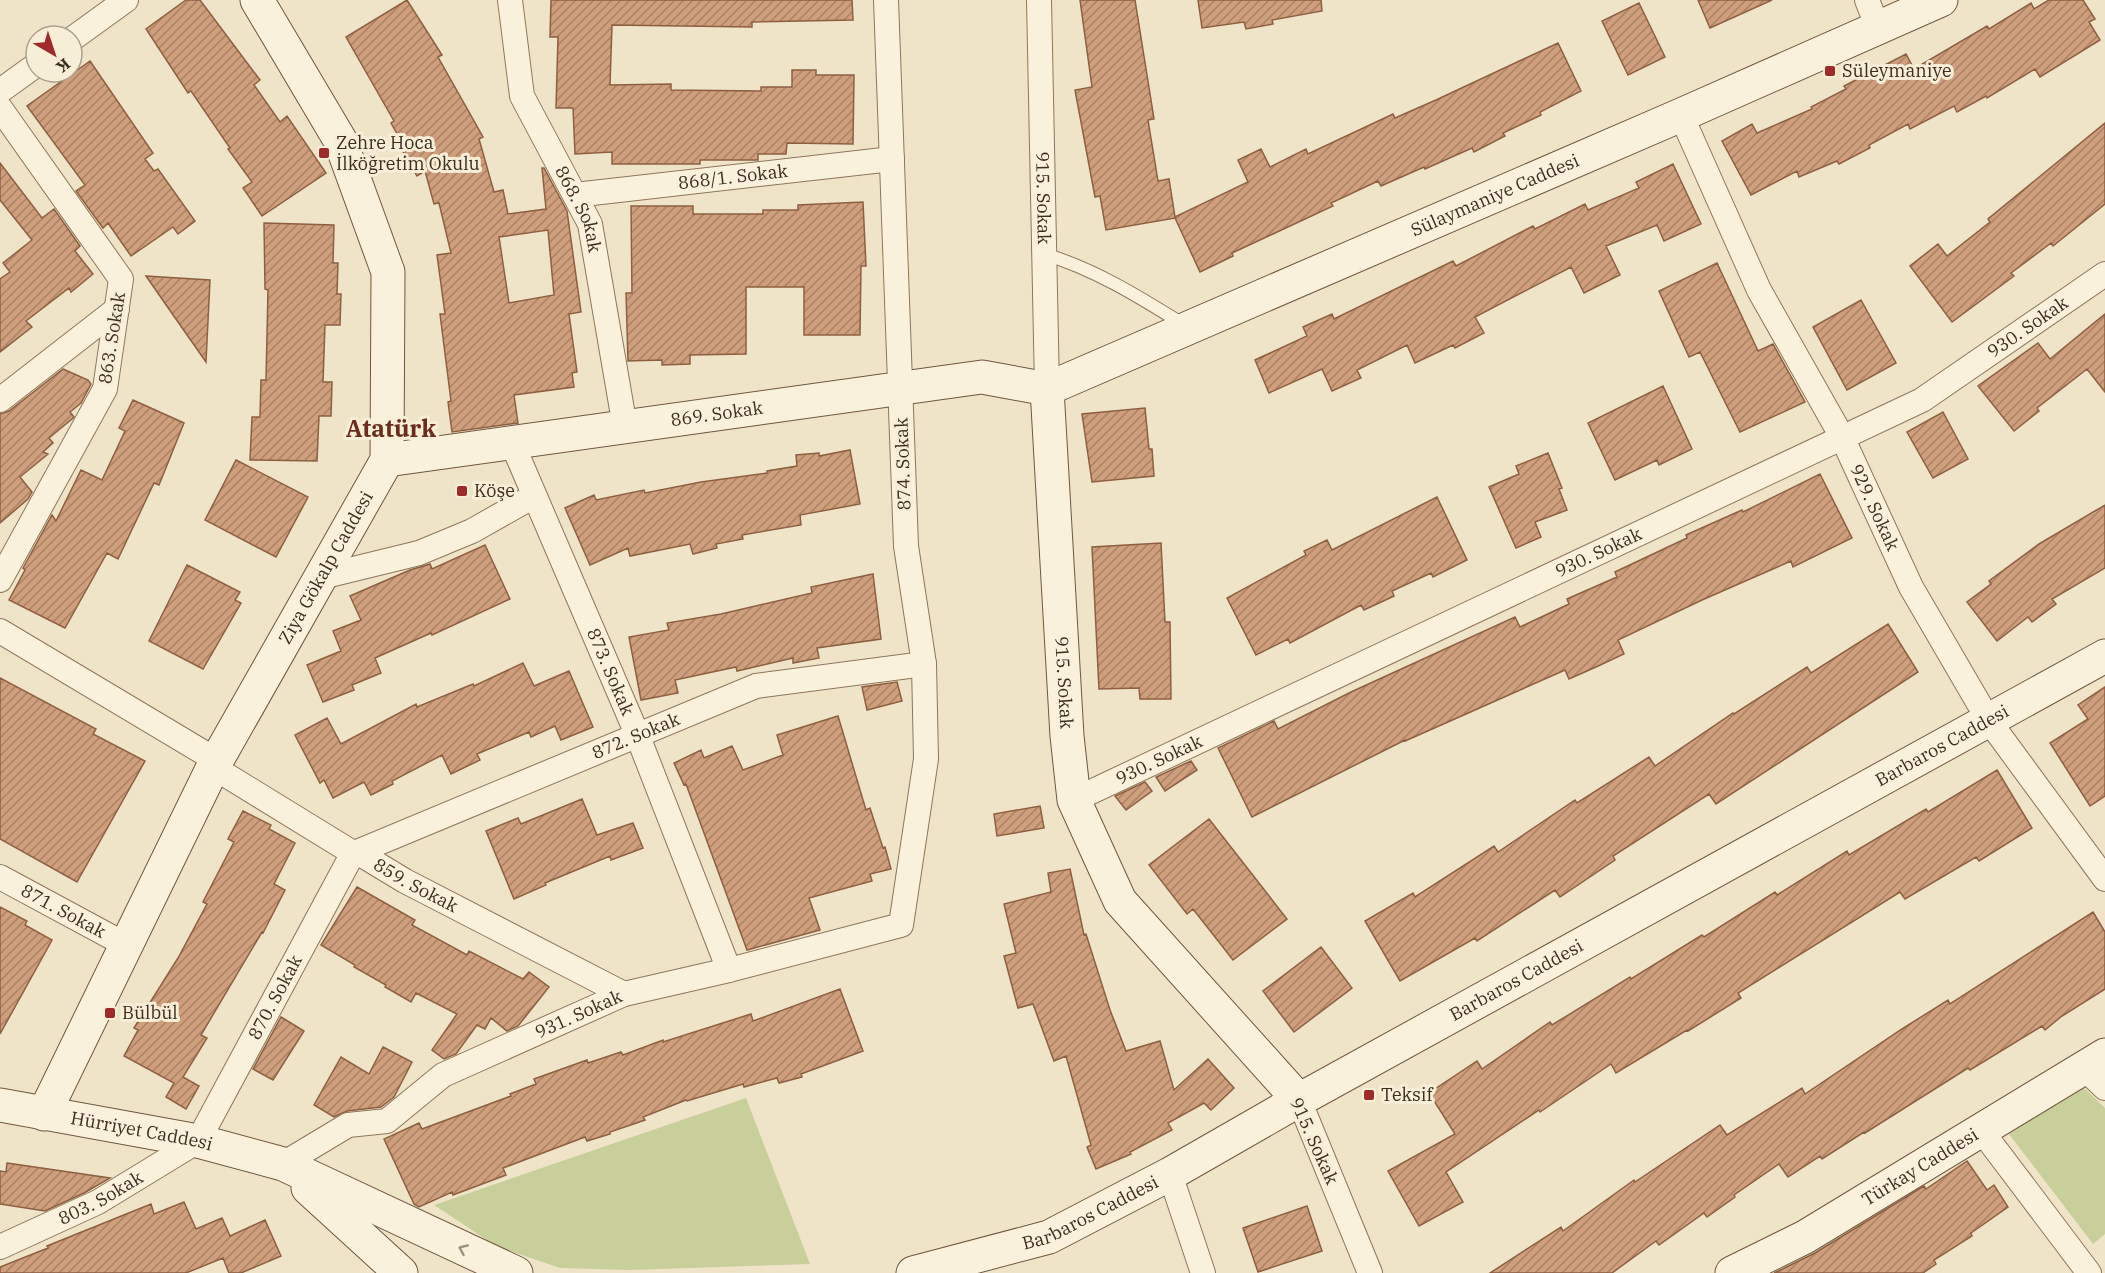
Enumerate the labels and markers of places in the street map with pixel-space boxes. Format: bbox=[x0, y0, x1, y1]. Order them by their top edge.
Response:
place label: Süleymaniye bbox=[1842, 59, 1952, 82]
marker: Süleymaniye bbox=[1823, 64, 1837, 78]
place label: Zehre Hoca İlköğretim Okulu bbox=[336, 131, 480, 175]
marker: Zehre Hoca İlköğretim Okulu bbox=[317, 146, 331, 160]
place label: Köşe bbox=[474, 479, 515, 502]
marker: Köşe bbox=[455, 484, 469, 498]
place label: Bülbül bbox=[122, 1001, 178, 1024]
marker: Bülbül bbox=[103, 1006, 117, 1020]
place label: Teksif bbox=[1381, 1083, 1435, 1106]
marker: Teksif bbox=[1362, 1088, 1376, 1102]

